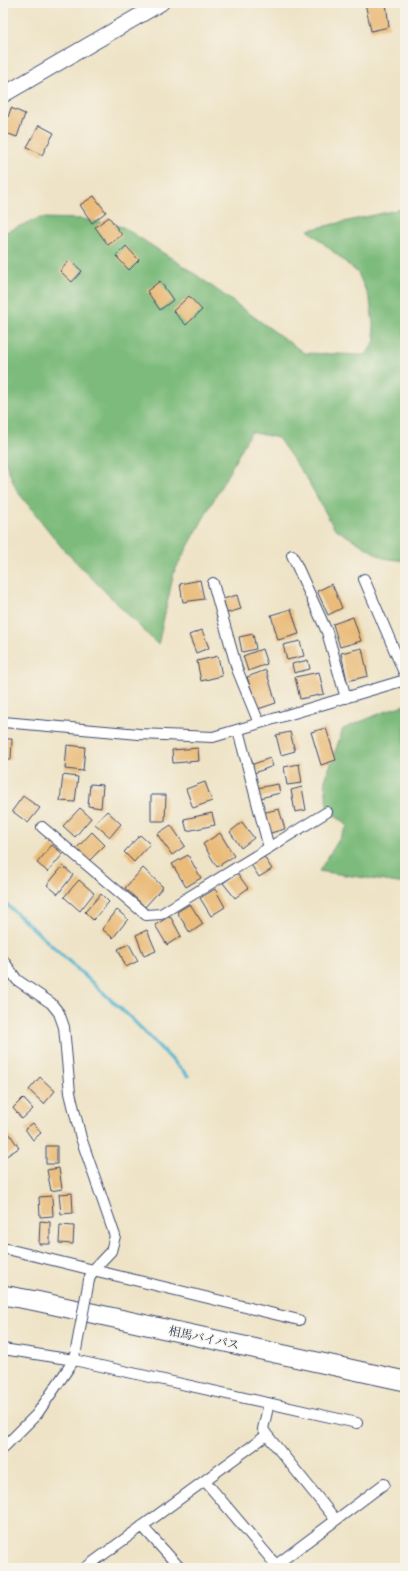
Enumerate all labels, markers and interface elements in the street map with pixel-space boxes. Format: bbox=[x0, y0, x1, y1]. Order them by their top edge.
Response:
street label: 相馬バイパス bbox=[167, 1324, 241, 1353]

